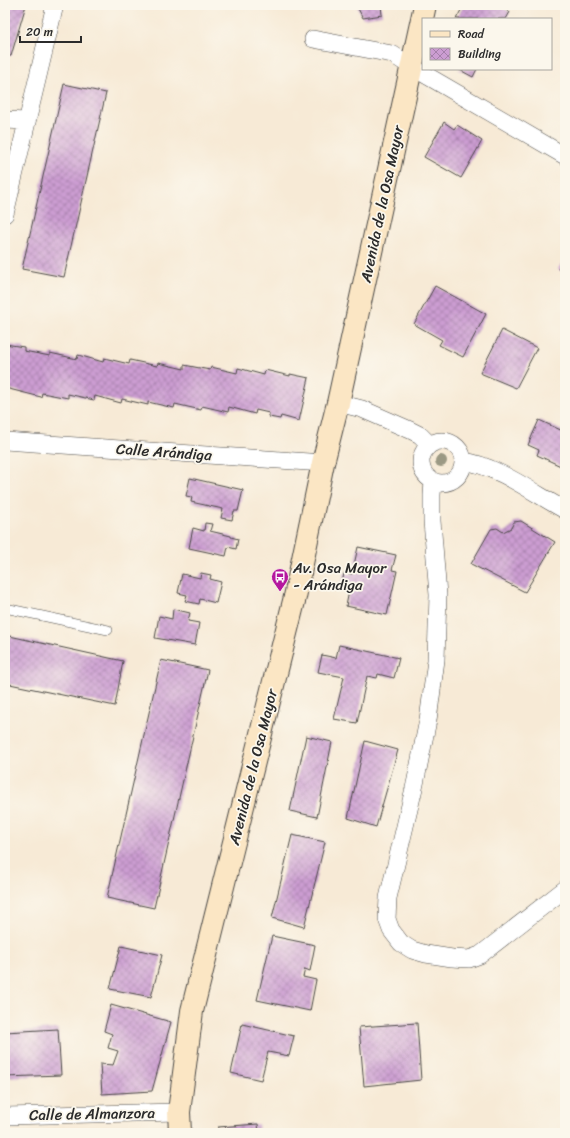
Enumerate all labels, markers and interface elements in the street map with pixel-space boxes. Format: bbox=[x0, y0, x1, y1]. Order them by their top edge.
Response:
scale bar bbox=[20, 18, 81, 44]
legend bbox=[422, 18, 552, 70]
text: 20 m bbox=[26, 21, 53, 43]
text: Road bbox=[458, 23, 485, 45]
text: Building bbox=[458, 43, 501, 65]
street label: Avenida de la Osa Mayor bbox=[352, 122, 412, 286]
street label: Calle Arándiga bbox=[115, 436, 213, 468]
place label: Av. Osa Mayor - Arándiga bbox=[292, 555, 387, 598]
bus stop icon: Av. Osa Mayor - Arándiga bbox=[270, 567, 290, 592]
street label: Avenida de la Osa Mayor bbox=[221, 685, 285, 849]
street label: Calle de Almanzora bbox=[29, 1100, 156, 1128]

